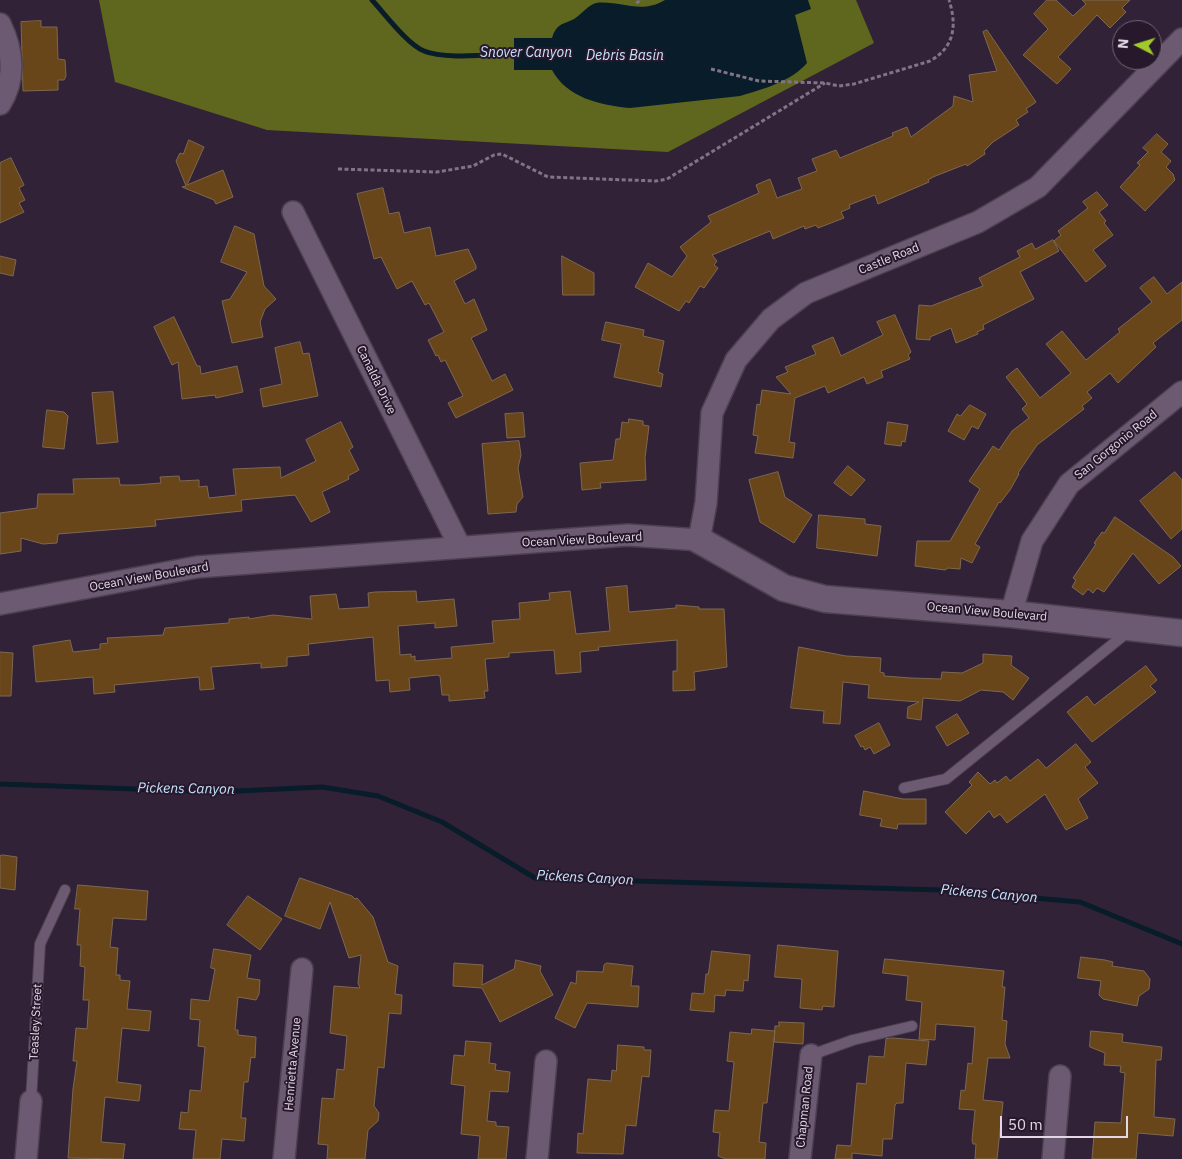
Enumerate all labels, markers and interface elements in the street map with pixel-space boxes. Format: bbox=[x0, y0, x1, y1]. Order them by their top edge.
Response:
north arrow bbox=[1112, 20, 1162, 70]
text: N bbox=[1114, 38, 1132, 50]
water label: Snover Canyon bbox=[480, 45, 572, 61]
water label: Debris Basin bbox=[586, 48, 664, 64]
street label: Castle Road bbox=[857, 240, 921, 278]
street label: Canalda Drive bbox=[353, 343, 399, 417]
street label: San Gorgonio Road bbox=[1072, 407, 1160, 483]
street label: Ocean View Boulevard bbox=[521, 530, 643, 550]
street label: Ocean View Boulevard bbox=[88, 559, 210, 595]
street label: Ocean View Boulevard bbox=[926, 600, 1048, 624]
water label: Pickens Canyon bbox=[137, 780, 235, 798]
water label: Pickens Canyon bbox=[536, 867, 634, 889]
water label: Pickens Canyon bbox=[940, 881, 1038, 907]
street label: Teasley Street bbox=[27, 983, 45, 1061]
street label: Henrietta Avenue bbox=[282, 1017, 304, 1111]
street label: Chapman Road bbox=[794, 1066, 816, 1148]
scale bar bbox=[1002, 1106, 1130, 1138]
text: 50 m bbox=[1008, 1115, 1043, 1134]

